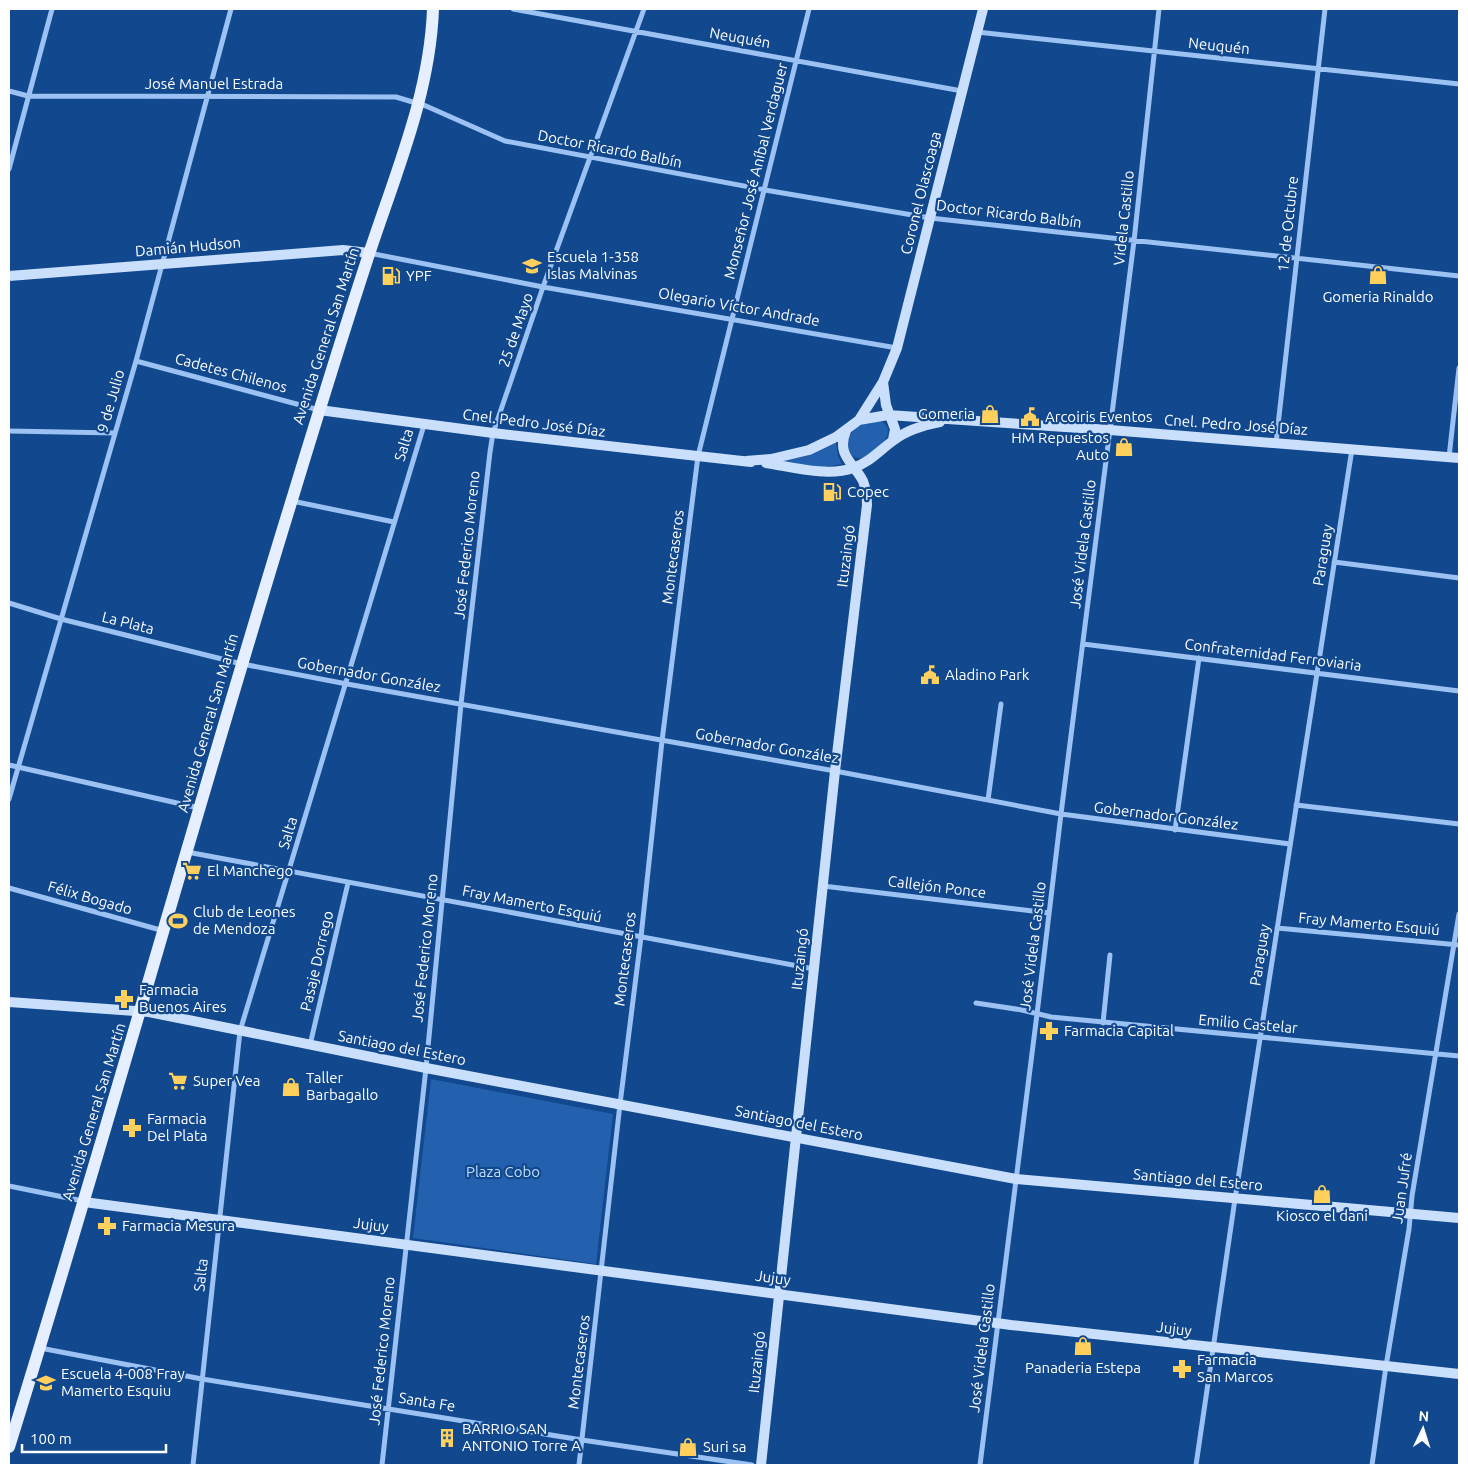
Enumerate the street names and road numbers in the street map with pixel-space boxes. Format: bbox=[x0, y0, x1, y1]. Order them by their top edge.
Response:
street label: Neuquén bbox=[708, 24, 772, 51]
street label: Neuquén bbox=[1187, 34, 1251, 57]
street label: Monseñor José Aníbal Verdaguer bbox=[720, 61, 791, 281]
street label: José Manuel Estrada bbox=[145, 75, 283, 92]
street label: Doctor Ricardo Balbín bbox=[537, 126, 684, 171]
street label: Coronel Olascoaga bbox=[897, 130, 944, 256]
street label: Videla Castillo bbox=[1110, 170, 1137, 266]
street label: 12 de Octubre bbox=[1274, 175, 1301, 273]
street label: Doctor Ricardo Balbín bbox=[935, 196, 1083, 231]
street label: Damián Hudson bbox=[134, 233, 242, 260]
street label: Avenida General San Martín bbox=[289, 245, 362, 427]
street label: Olegario Víctor Andrade bbox=[657, 284, 821, 329]
street label: 25 de Mayo bbox=[495, 290, 536, 369]
street label: Cadetes Chilenos bbox=[173, 349, 289, 396]
street label: 9 de Julio bbox=[93, 367, 128, 434]
street label: Cnel. Pedro José Díaz bbox=[462, 405, 607, 440]
street label: Cnel. Pedro José Díaz bbox=[1164, 411, 1309, 438]
street label: Salta bbox=[391, 427, 416, 463]
street label: José Federico Moreno bbox=[450, 470, 483, 620]
street label: José Videla Castillo bbox=[1066, 478, 1099, 609]
street label: Montecaseros bbox=[658, 509, 687, 605]
street label: Paraguay bbox=[1309, 523, 1336, 587]
street label: Ituzaingó bbox=[833, 524, 858, 588]
street label: La Plata bbox=[100, 608, 156, 637]
street label: Avenida General San Martín bbox=[174, 632, 241, 814]
street label: Confraternidad Ferroviaria bbox=[1184, 635, 1363, 674]
street label: Gobernador González bbox=[296, 654, 442, 696]
street label: Gobernador González bbox=[694, 725, 840, 767]
street label: Gobernador González bbox=[1093, 798, 1239, 833]
street label: Salta bbox=[275, 815, 300, 851]
street label: Callejón Ponce bbox=[887, 872, 987, 901]
street label: José Federico Moreno bbox=[408, 873, 441, 1023]
street label: Félix Bogado bbox=[46, 877, 134, 918]
street label: José Videla Castillo bbox=[1016, 880, 1049, 1011]
street label: Fray Mamerto Esquiú bbox=[461, 882, 603, 925]
street label: Pasaje Dorrego bbox=[297, 909, 336, 1013]
street label: Fray Mamerto Esquiú bbox=[1298, 909, 1440, 938]
street label: Montecaseros bbox=[610, 911, 639, 1007]
street label: Paraguay bbox=[1246, 923, 1273, 987]
street label: Ituzaingó bbox=[788, 927, 811, 991]
street label: Emilio Castelar bbox=[1198, 1011, 1299, 1036]
street label: Avenida General San Martín bbox=[58, 1021, 129, 1203]
street label: Santiago del Estero bbox=[337, 1027, 468, 1068]
street label: Santiago del Estero bbox=[734, 1102, 865, 1143]
street label: Juan Jufré bbox=[1388, 1151, 1415, 1224]
street label: Santiago del Estero bbox=[1132, 1165, 1264, 1194]
street label: Jujuy bbox=[352, 1214, 390, 1235]
street label: Salta bbox=[190, 1258, 211, 1292]
street label: Jujuy bbox=[754, 1267, 792, 1288]
street label: José Federico Moreno bbox=[365, 1276, 398, 1426]
street label: José Videla Castillo bbox=[965, 1282, 998, 1413]
street label: Montecaseros bbox=[564, 1314, 593, 1410]
street label: Jujuy bbox=[1155, 1318, 1193, 1339]
street label: Ituzaingó bbox=[745, 1330, 768, 1394]
street label: Santa Fe bbox=[397, 1389, 457, 1414]

